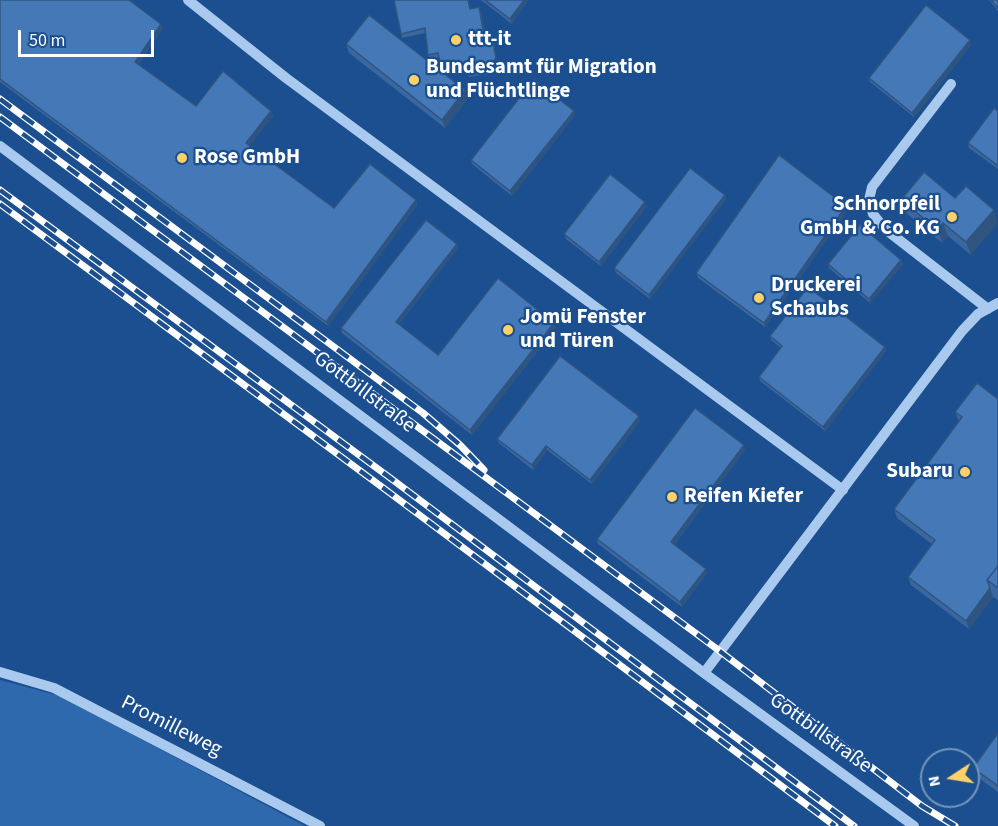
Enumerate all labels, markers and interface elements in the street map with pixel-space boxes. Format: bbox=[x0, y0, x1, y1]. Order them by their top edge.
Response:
scale bar bbox=[21, 18, 158, 56]
place label: ttt-it bbox=[468, 27, 511, 53]
text: 50 m bbox=[29, 28, 65, 53]
marker: ttt-it bbox=[449, 33, 463, 47]
place label: Bundesamt für Migration und Flüchtlinge bbox=[426, 55, 657, 105]
marker: Bundesamt für Migration und Flüchtlinge bbox=[407, 73, 421, 87]
place label: Rose GmbH bbox=[194, 145, 300, 171]
marker: Rose GmbH bbox=[175, 151, 189, 165]
place label: Schnorpfeil GmbH & Co. KG bbox=[800, 192, 940, 242]
marker: Schnorpfeil GmbH & Co. KG bbox=[945, 210, 959, 224]
place label: Druckerei Schaubs bbox=[771, 273, 861, 323]
marker: Druckerei Schaubs bbox=[752, 291, 766, 305]
place label: Jomü Fenster und Türen bbox=[520, 305, 646, 355]
marker: Jomü Fenster und Türen bbox=[501, 323, 515, 337]
street label: Gottbillstraße bbox=[308, 347, 420, 439]
place label: Subaru bbox=[886, 459, 953, 485]
marker: Subaru bbox=[958, 465, 972, 479]
place label: Reifen Kiefer bbox=[684, 484, 803, 510]
marker: Reifen Kiefer bbox=[665, 490, 679, 504]
street label: Gottbillstraße bbox=[764, 688, 876, 780]
street label: Promilleweg bbox=[116, 691, 226, 763]
north arrow bbox=[920, 748, 980, 808]
text: N bbox=[922, 774, 946, 789]

